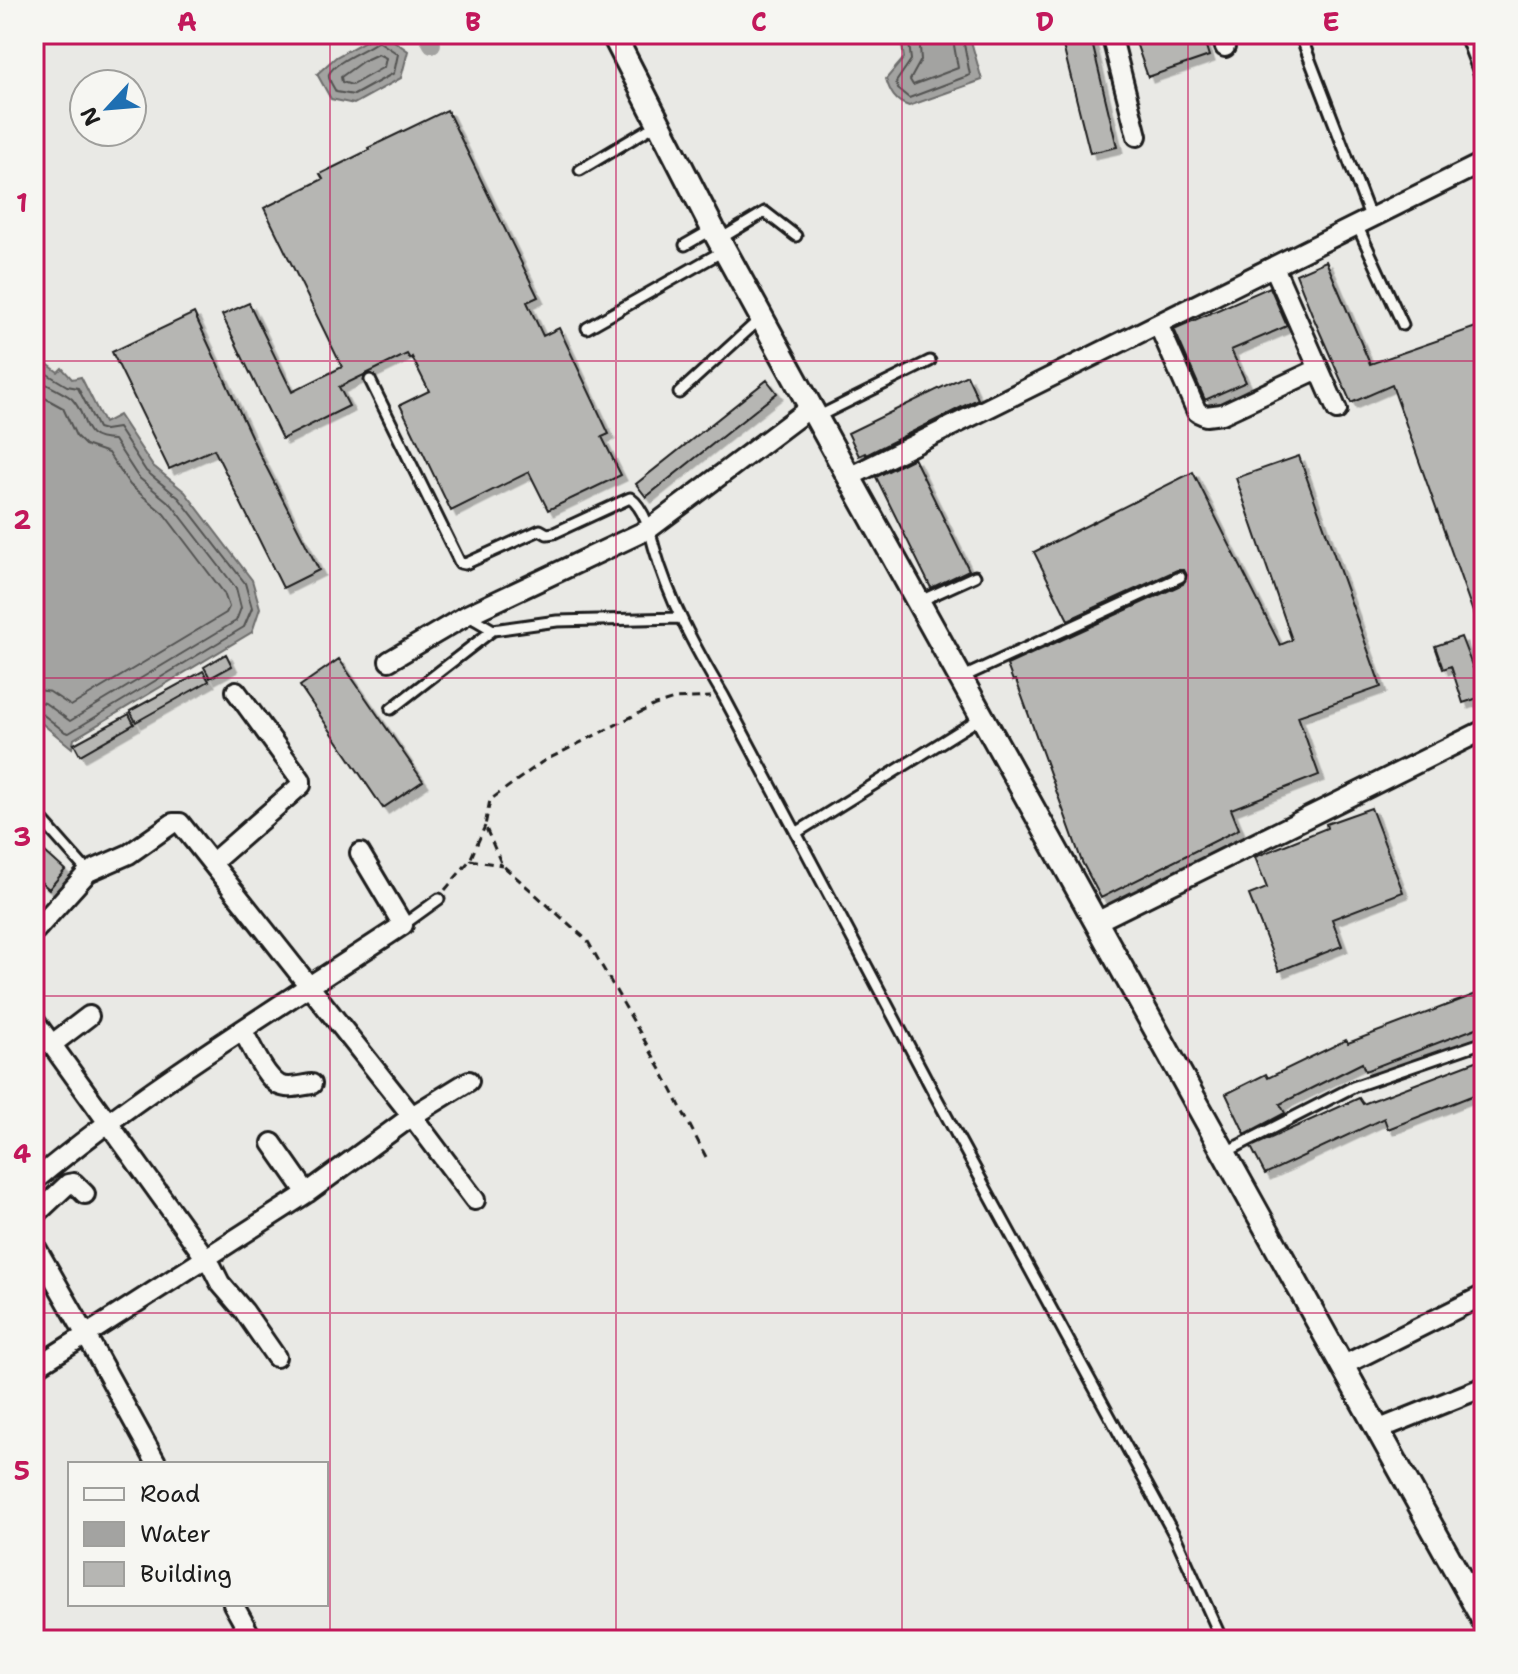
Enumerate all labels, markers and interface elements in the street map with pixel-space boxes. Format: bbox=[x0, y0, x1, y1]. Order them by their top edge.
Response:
text: A bbox=[177, 4, 197, 39]
text: B bbox=[465, 4, 481, 39]
text: C bbox=[751, 4, 767, 39]
text: D bbox=[1036, 4, 1054, 39]
text: E bbox=[1322, 4, 1340, 39]
north arrow bbox=[68, 68, 148, 148]
text: N bbox=[74, 102, 107, 131]
text: 1 bbox=[16, 185, 28, 220]
text: 2 bbox=[13, 502, 31, 537]
text: 3 bbox=[13, 819, 31, 854]
text: 4 bbox=[13, 1136, 31, 1171]
text: 5 bbox=[14, 1453, 30, 1488]
legend bbox=[68, 1462, 328, 1606]
text: Road bbox=[140, 1478, 200, 1510]
text: Water bbox=[140, 1518, 211, 1550]
text: Building bbox=[140, 1558, 232, 1590]

